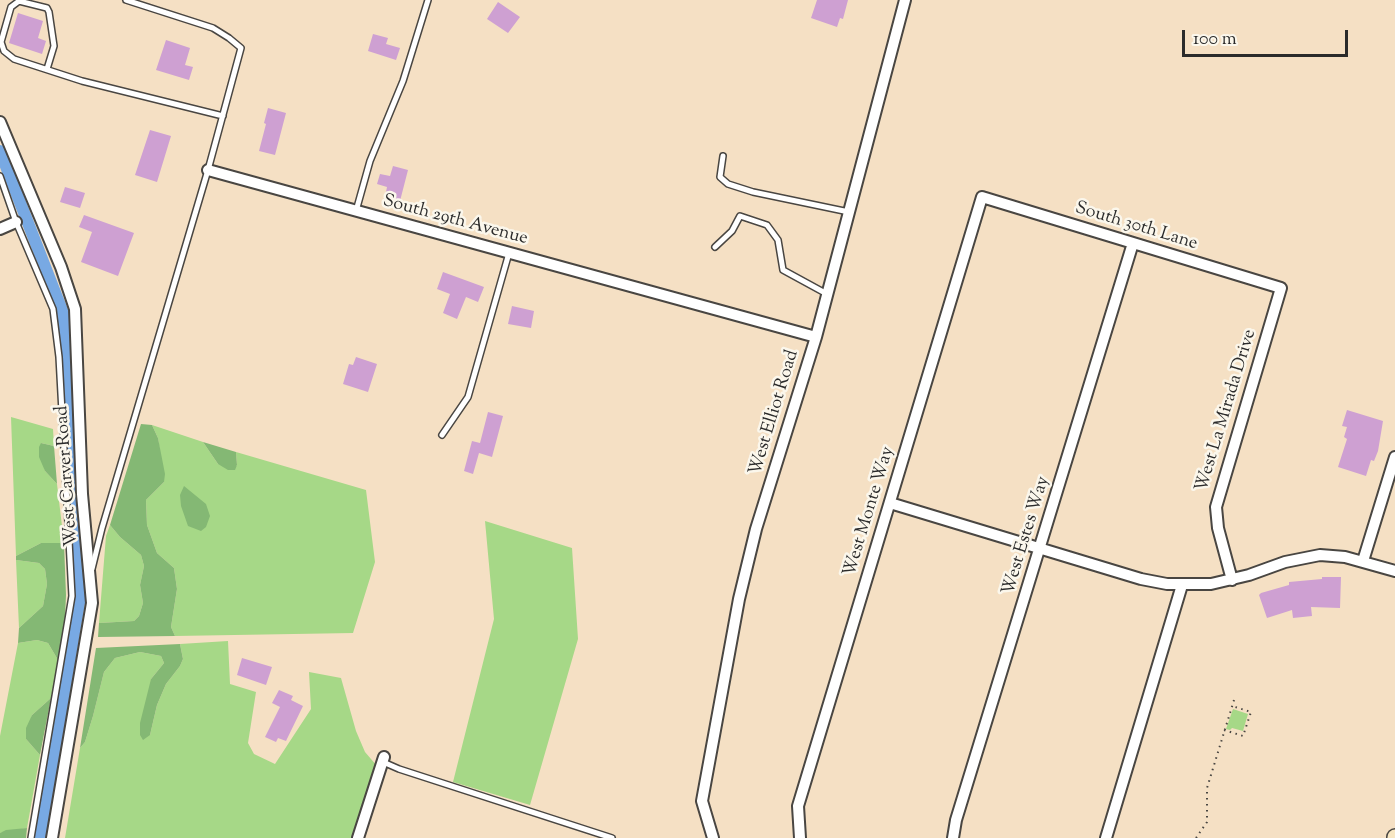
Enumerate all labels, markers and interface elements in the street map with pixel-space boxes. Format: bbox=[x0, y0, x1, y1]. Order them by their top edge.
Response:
scale bar bbox=[1185, 18, 1352, 56]
text: 100 m bbox=[1193, 27, 1237, 53]
street label: South 29th Avenue bbox=[380, 191, 530, 251]
street label: South 30th Lane bbox=[1072, 198, 1200, 256]
street label: West La Mirada Drive bbox=[1192, 327, 1262, 495]
street label: West Elliot Road bbox=[746, 348, 804, 478]
street label: West Carver Road bbox=[52, 405, 84, 547]
street label: West Monte Way bbox=[840, 444, 900, 580]
street label: West Estes Way bbox=[999, 474, 1055, 598]

